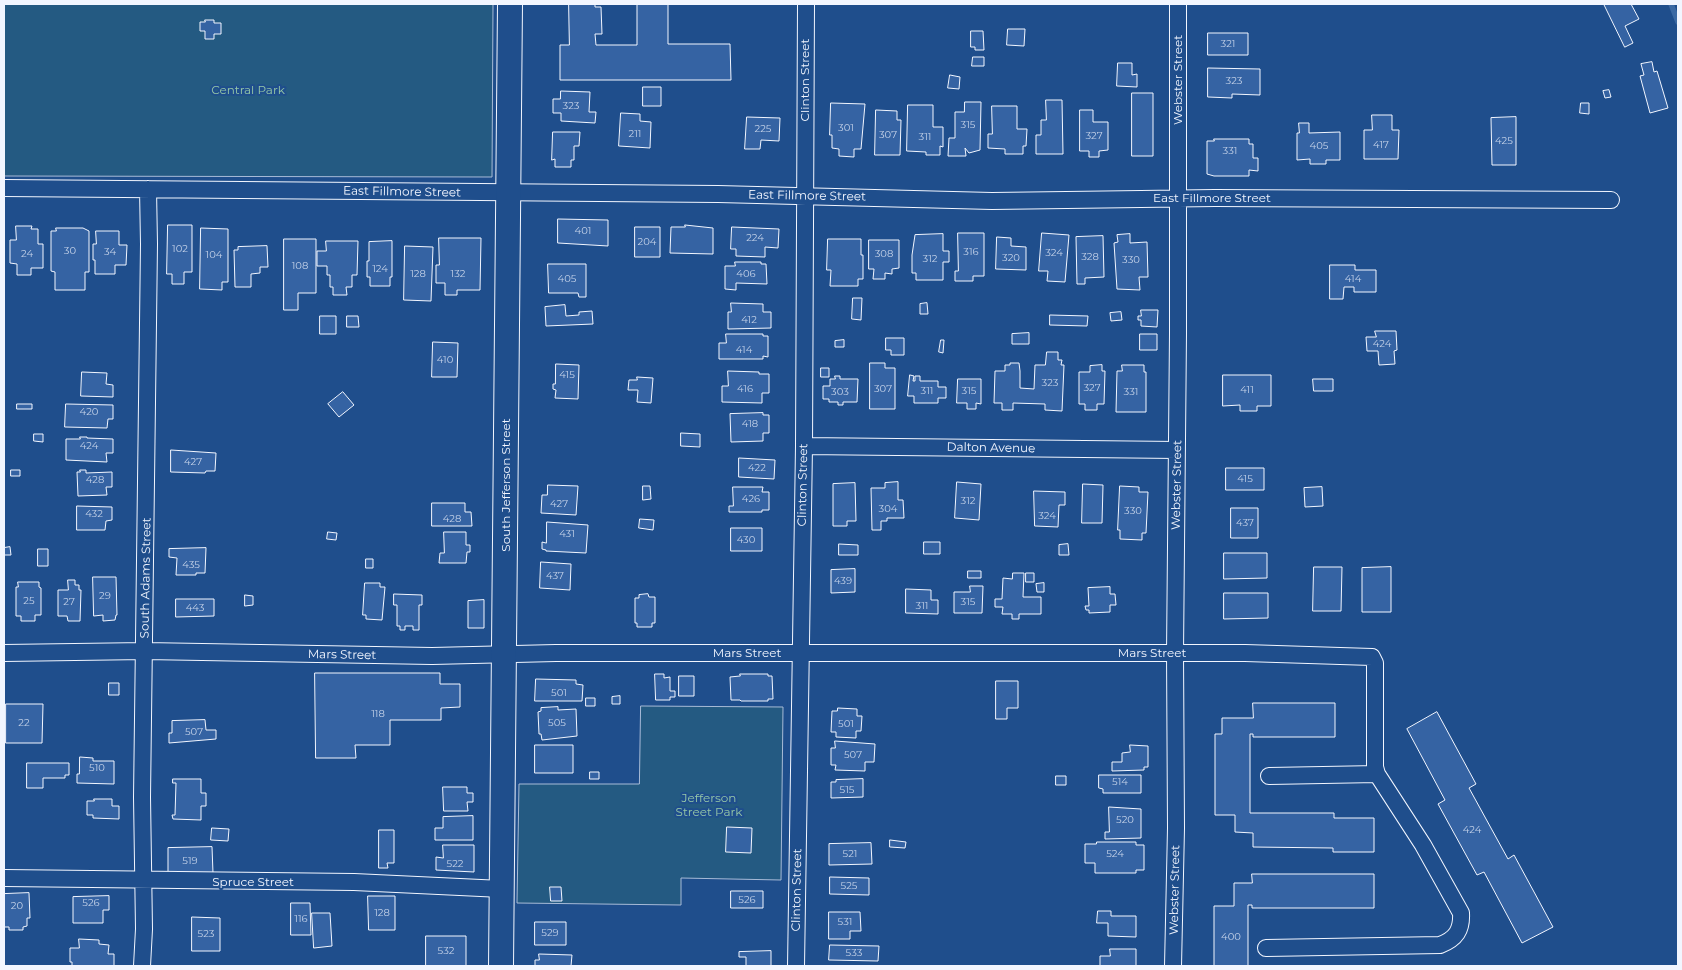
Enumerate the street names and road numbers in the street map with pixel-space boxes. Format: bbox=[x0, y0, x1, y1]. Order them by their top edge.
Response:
street label: Webster Street bbox=[1171, 35, 1185, 125]
street label: Clinton Street bbox=[798, 39, 812, 121]
street label: East Fillmore Street bbox=[343, 184, 461, 200]
street label: East Fillmore Street bbox=[748, 188, 866, 204]
street label: East Fillmore Street bbox=[1153, 191, 1271, 205]
street label: South Jefferson Street bbox=[499, 418, 513, 552]
street label: Dalton Avenue bbox=[946, 440, 1036, 456]
street label: Webster Street bbox=[1169, 440, 1185, 530]
street label: Clinton Street bbox=[795, 443, 811, 527]
street label: South Adams Street bbox=[138, 517, 154, 639]
street label: Mars Street bbox=[713, 646, 781, 660]
street label: Mars Street bbox=[1118, 646, 1186, 660]
street label: Mars Street bbox=[308, 647, 376, 663]
street label: Webster Street bbox=[1167, 845, 1183, 935]
street label: Clinton Street bbox=[789, 848, 805, 932]
street label: Spruce Street bbox=[212, 875, 294, 889]

